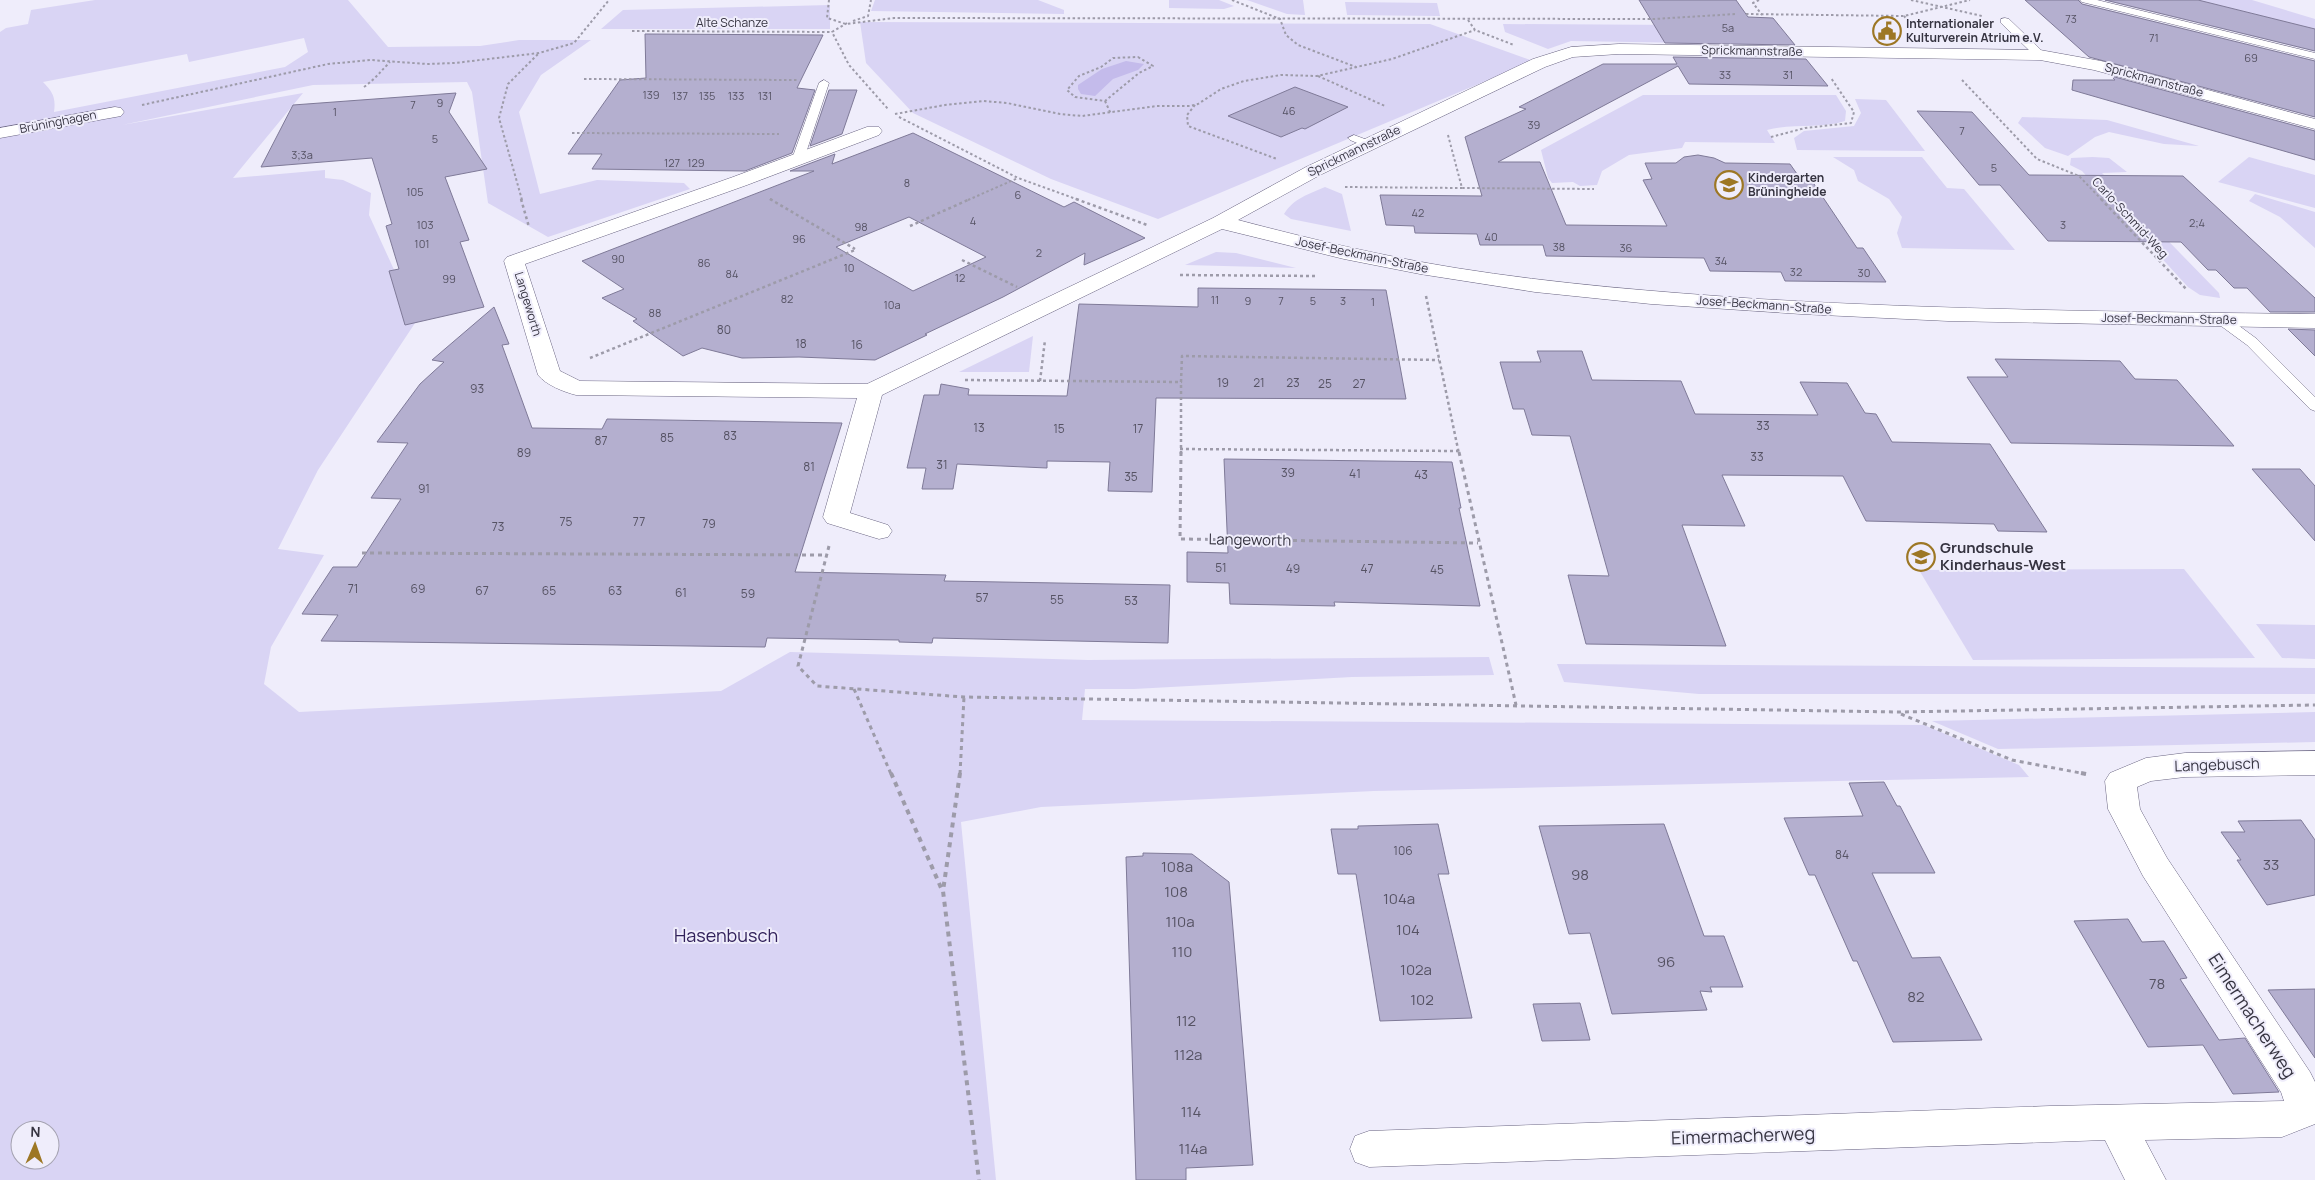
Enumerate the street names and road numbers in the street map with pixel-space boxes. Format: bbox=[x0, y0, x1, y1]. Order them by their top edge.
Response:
street label: Alte Schanze bbox=[696, 14, 768, 31]
street label: Sprickmannstraße bbox=[1701, 41, 1803, 60]
street label: Sprickmannstraße bbox=[2103, 58, 2205, 101]
street label: Brüninghagen bbox=[18, 106, 98, 137]
street label: Sprickmannstraße bbox=[1304, 121, 1403, 180]
street label: Carlo-Schmid-Weg bbox=[2088, 174, 2172, 262]
street label: Josef-Beckmann-Straße bbox=[1294, 232, 1430, 277]
street label: Langeworth bbox=[511, 270, 546, 338]
street label: Josef-Beckmann-Straße bbox=[1696, 291, 1832, 318]
street label: Josef-Beckmann-Straße bbox=[2101, 309, 2237, 328]
street label: Langeworth bbox=[1208, 528, 1292, 551]
street label: Langebusch bbox=[2174, 753, 2260, 776]
street label: Eimermacherweg bbox=[2203, 948, 2302, 1082]
street label: Eimermacherweg bbox=[1670, 1120, 1815, 1150]

